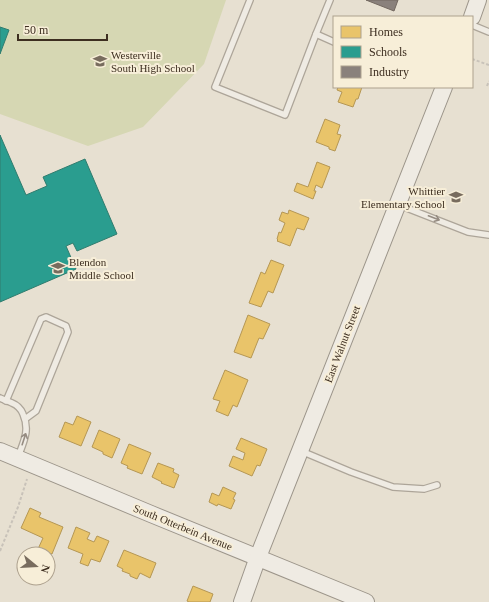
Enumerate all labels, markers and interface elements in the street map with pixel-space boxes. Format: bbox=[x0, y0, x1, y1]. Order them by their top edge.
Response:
scale bar bbox=[18, 16, 107, 42]
legend bbox=[333, 16, 473, 88]
text: 50 m bbox=[24, 23, 49, 37]
text: Homes bbox=[369, 25, 403, 39]
text: Schools bbox=[369, 45, 407, 59]
place label: Westerville South High School bbox=[111, 49, 195, 74]
school or university icon: Westerville South High School bbox=[92, 53, 108, 69]
text: Industry bbox=[369, 65, 409, 79]
place label: Whittier Elementary School bbox=[361, 185, 445, 210]
school or university icon: Whittier Elementary School bbox=[448, 189, 464, 205]
one-way arrow bbox=[427, 215, 439, 223]
place label: Blendon Middle School bbox=[69, 256, 134, 281]
school or university icon: Blendon Middle School bbox=[50, 260, 66, 276]
street label: East Walnut Street bbox=[322, 304, 362, 384]
one-way arrow bbox=[21, 433, 28, 446]
street label: South Otterbein Avenue bbox=[132, 502, 234, 552]
north arrow bbox=[16, 546, 56, 586]
text: N bbox=[39, 563, 52, 575]

